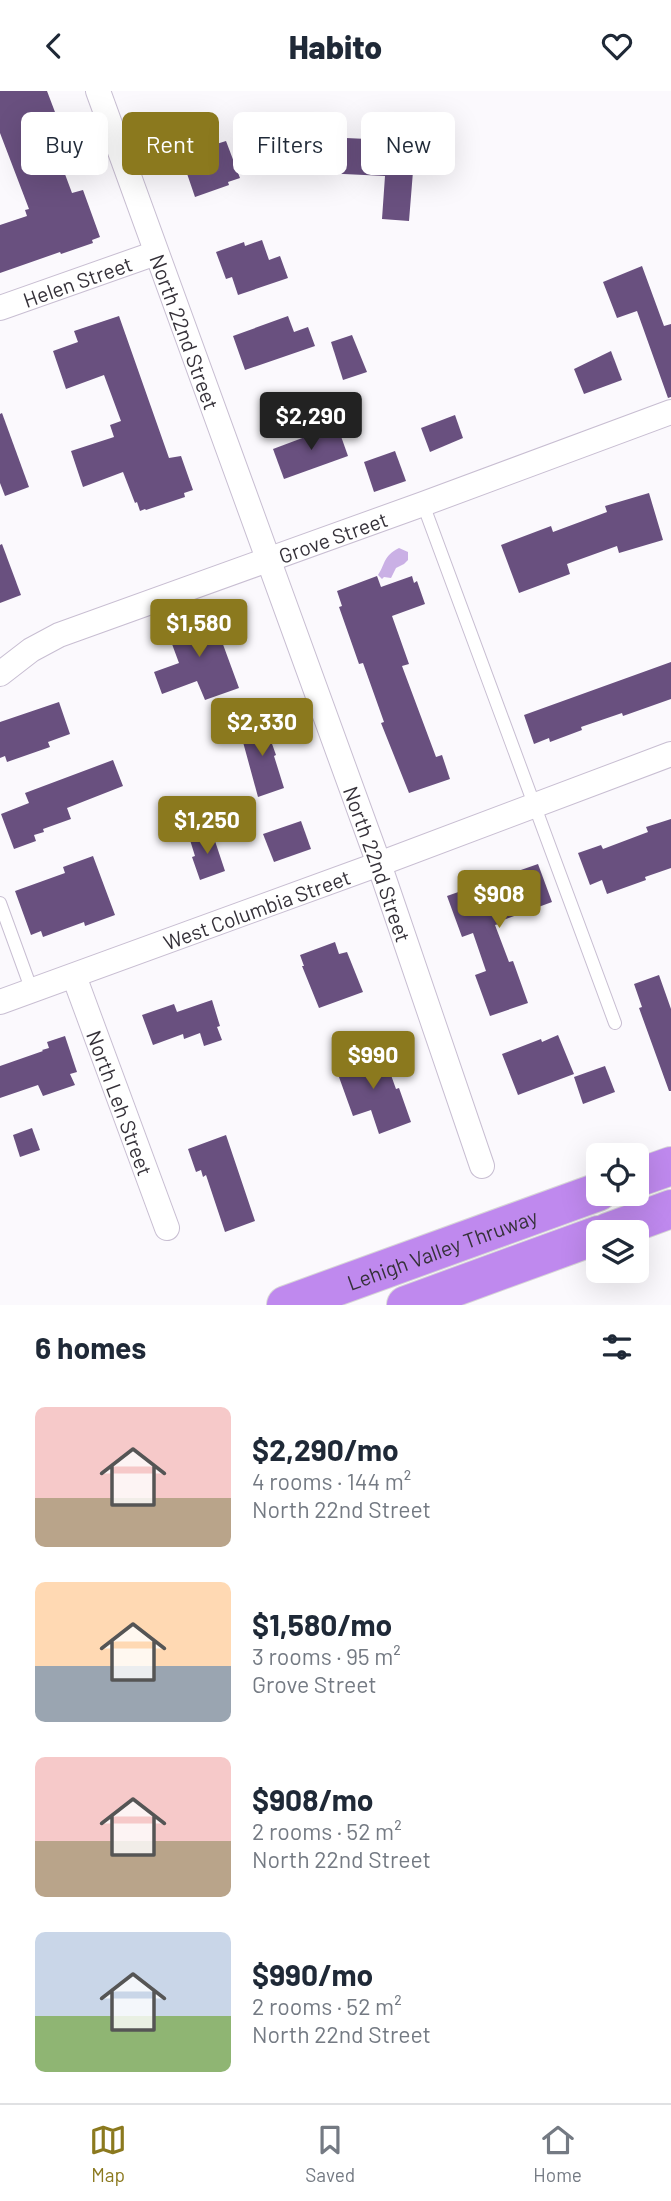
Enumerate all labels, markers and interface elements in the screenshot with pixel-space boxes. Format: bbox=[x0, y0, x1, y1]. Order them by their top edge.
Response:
icon: back bbox=[35, 27, 73, 65]
text: Habito bbox=[289, 27, 382, 65]
icon: heart bbox=[598, 27, 636, 65]
chip: Buy bbox=[21, 112, 108, 175]
chip: Rent bbox=[122, 112, 219, 175]
chip: Filters bbox=[233, 112, 347, 175]
chip: New bbox=[361, 112, 455, 175]
street label: Helen Street bbox=[19, 250, 135, 311]
street label: North 22nd Street bbox=[146, 250, 225, 413]
pin: $2,290 bbox=[254, 393, 368, 452]
text: $2,290 bbox=[276, 401, 346, 429]
street label: Grove Street bbox=[275, 505, 391, 567]
pin: $1,580 bbox=[142, 599, 256, 659]
text: $1,580 bbox=[166, 608, 232, 636]
pin: $2,330 bbox=[205, 699, 319, 758]
text: $2,330 bbox=[227, 707, 297, 735]
street label: North 22nd Street bbox=[339, 782, 417, 945]
pin: $1,250 bbox=[150, 797, 264, 856]
text: $1,250 bbox=[174, 805, 240, 833]
street label: West Columbia Street bbox=[160, 863, 353, 954]
pin: $908 bbox=[458, 871, 540, 930]
text: $908 bbox=[474, 879, 524, 907]
street label: North Leh Street bbox=[83, 1027, 159, 1179]
pin: $990 bbox=[332, 1031, 414, 1091]
text: $990 bbox=[348, 1040, 398, 1068]
map controls bbox=[586, 1143, 649, 1283]
button: locate bbox=[586, 1143, 649, 1206]
street label: Lehigh Valley Thruway bbox=[343, 1202, 541, 1294]
button: layers bbox=[586, 1220, 649, 1283]
icon: filters bbox=[598, 1328, 636, 1366]
text: 6 homes bbox=[35, 1329, 146, 1365]
text: $2,290/mo bbox=[252, 1431, 399, 1467]
icon: home bbox=[91, 1435, 175, 1519]
text: 4 rooms · 144 m² bbox=[252, 1467, 411, 1495]
text: North 22nd Street bbox=[252, 1495, 431, 1523]
text: $1,580/mo bbox=[252, 1606, 392, 1642]
icon: home bbox=[91, 1610, 175, 1694]
text: 3 rooms · 95 m² bbox=[252, 1642, 401, 1670]
text: Grove Street bbox=[252, 1670, 377, 1698]
text: $908/mo bbox=[252, 1781, 373, 1817]
icon: home bbox=[91, 1785, 175, 1869]
text: 2 rooms · 52 m² bbox=[252, 1817, 402, 1845]
text: North 22nd Street bbox=[252, 1845, 431, 1873]
text: $990/mo bbox=[252, 1956, 373, 1992]
icon: home bbox=[91, 1960, 175, 2044]
text: 2 rooms · 52 m² bbox=[252, 1992, 402, 2020]
text: North 22nd Street bbox=[252, 2020, 431, 2048]
tab: Map bbox=[89, 2121, 127, 2186]
tab: Saved bbox=[305, 2121, 355, 2186]
tab: Home bbox=[533, 2121, 582, 2186]

